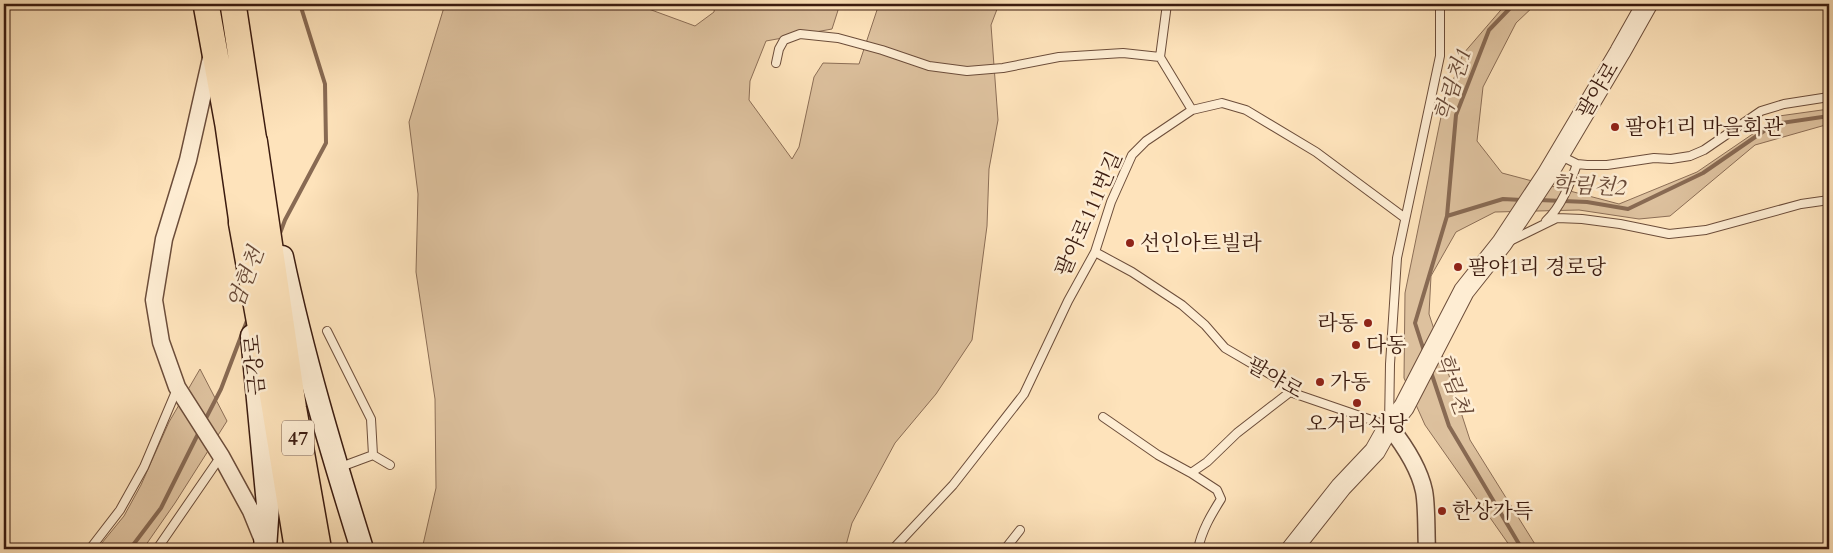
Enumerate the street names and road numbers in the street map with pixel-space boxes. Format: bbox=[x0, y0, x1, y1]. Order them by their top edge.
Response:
street label: 팔야로 bbox=[1570, 56, 1626, 124]
street label: 팔야로111번길 bbox=[1049, 147, 1129, 281]
street label: 금강로 bbox=[238, 333, 272, 397]
street label: 팔야로 bbox=[1241, 350, 1309, 406]
road number: 47 bbox=[282, 420, 314, 456]

